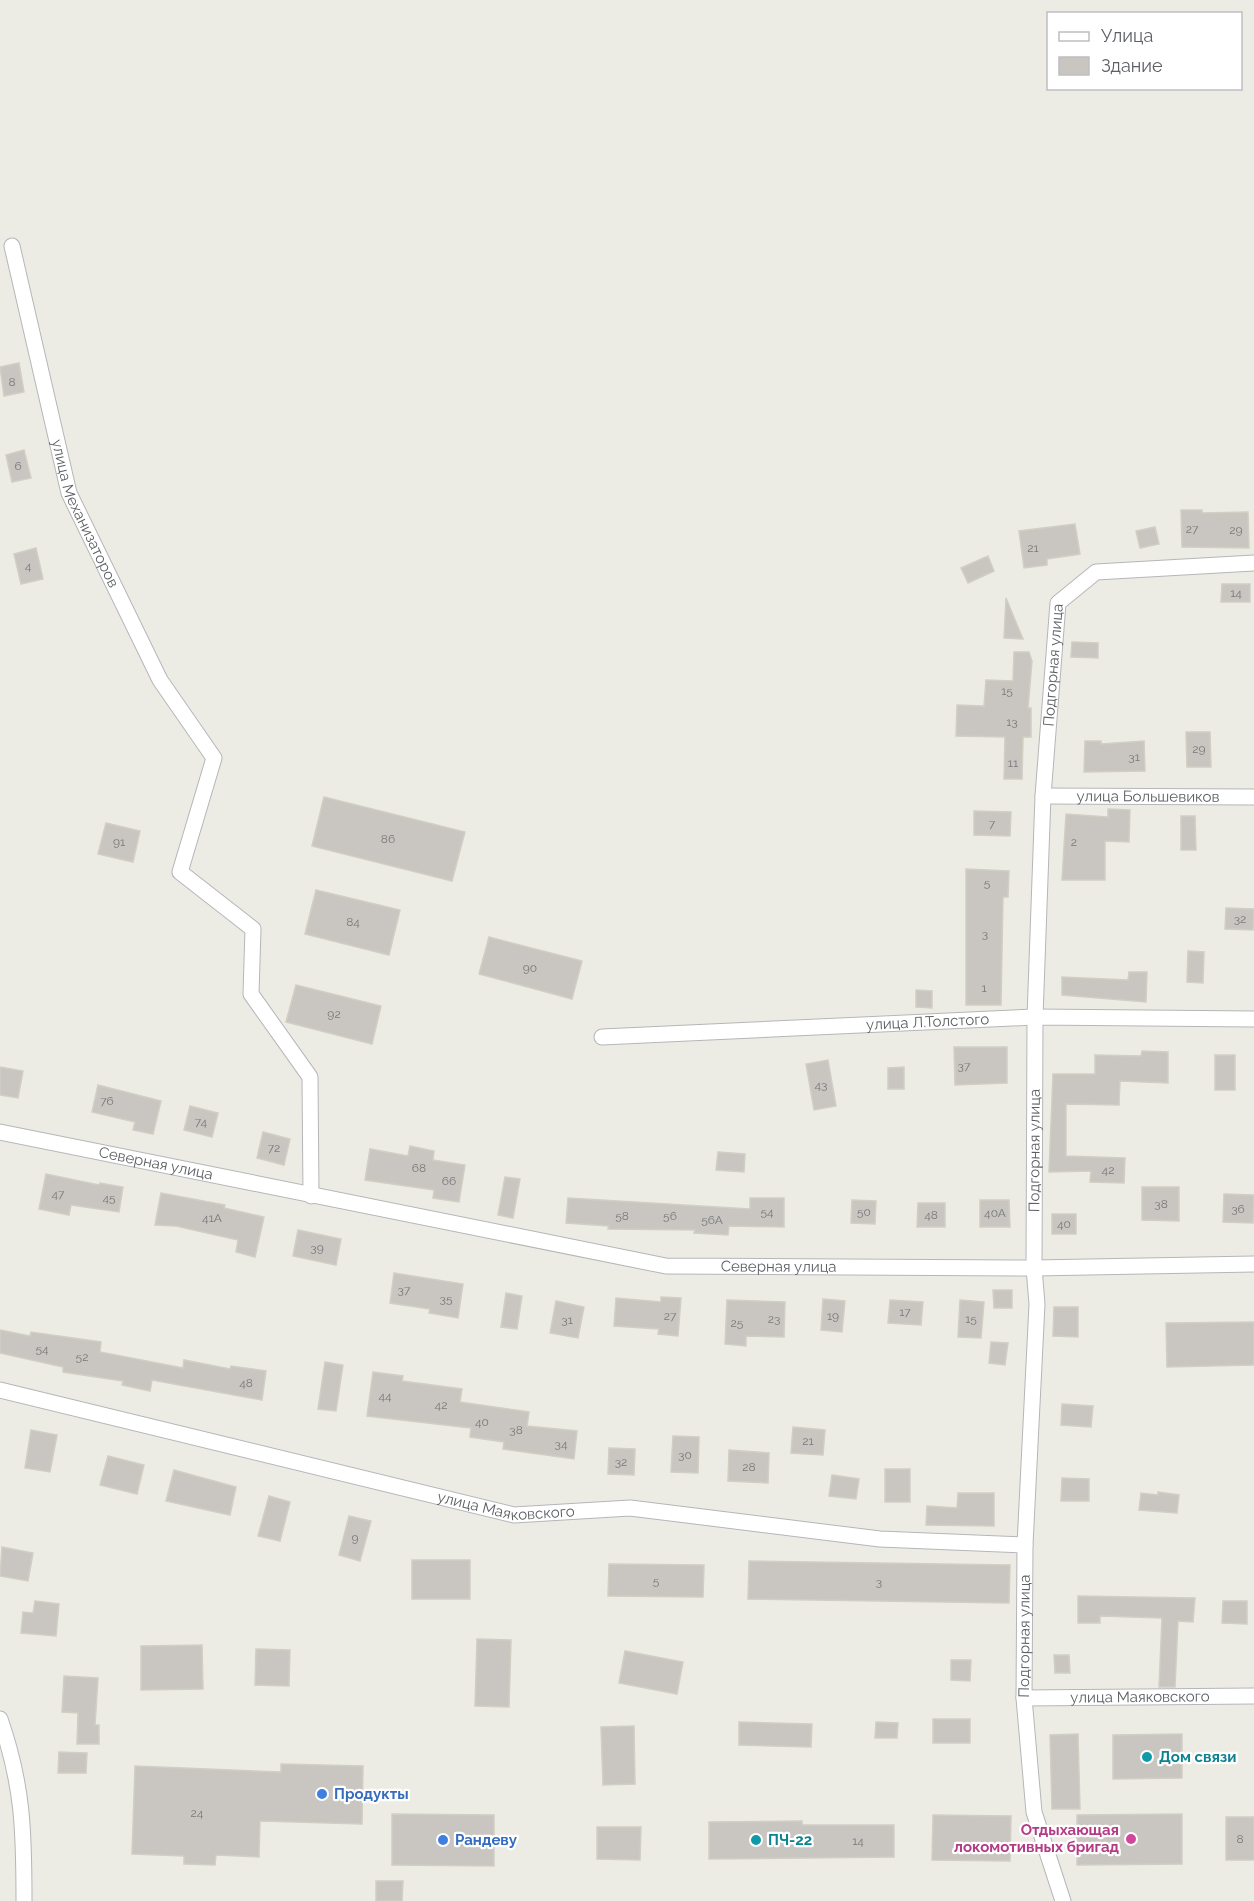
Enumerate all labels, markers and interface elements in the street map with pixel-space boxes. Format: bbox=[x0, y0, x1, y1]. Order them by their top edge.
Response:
legend bbox=[1047, 12, 1242, 90]
text: Улица bbox=[1101, 25, 1153, 46]
text: Здание bbox=[1101, 55, 1163, 76]
house number: 8 bbox=[8, 375, 16, 389]
street label: улица Механизаторов bbox=[48, 437, 123, 590]
house number: 6 bbox=[14, 459, 22, 473]
house number: 27 bbox=[1186, 522, 1199, 536]
house number: 29 bbox=[1229, 523, 1243, 537]
house number: 21 bbox=[1027, 541, 1039, 555]
house number: 4 bbox=[25, 559, 32, 573]
house number: 14 bbox=[1230, 586, 1242, 600]
street label: Подгорная улица bbox=[1039, 603, 1067, 727]
house number: 15 bbox=[1001, 684, 1013, 698]
house number: 13 bbox=[1006, 715, 1018, 729]
house number: 29 bbox=[1192, 742, 1206, 756]
house number: 31 bbox=[1128, 750, 1140, 764]
house number: 11 bbox=[1008, 756, 1018, 770]
street label: улица Большевиков bbox=[1076, 787, 1220, 806]
house number: 7 bbox=[989, 817, 996, 831]
house number: 86 bbox=[381, 832, 395, 846]
house number: 91 bbox=[113, 835, 125, 849]
house number: 2 bbox=[1071, 835, 1077, 849]
house number: 5 bbox=[984, 876, 991, 890]
house number: 32 bbox=[1234, 912, 1246, 926]
house number: 84 bbox=[346, 915, 360, 929]
house number: 3 bbox=[982, 927, 988, 941]
house number: 90 bbox=[523, 961, 537, 975]
house number: 1 bbox=[981, 981, 987, 995]
house number: 92 bbox=[327, 1007, 341, 1021]
street label: улица Л.Толстого bbox=[866, 1010, 990, 1034]
house number: 37 bbox=[958, 1059, 971, 1073]
house number: 43 bbox=[815, 1078, 827, 1092]
street label: Подгорная улица bbox=[1025, 1089, 1044, 1212]
house number: 76 bbox=[100, 1094, 114, 1108]
house number: 74 bbox=[195, 1115, 208, 1129]
house number: 72 bbox=[268, 1141, 280, 1155]
street label: Северная улица bbox=[97, 1143, 214, 1184]
house number: 68 bbox=[412, 1161, 426, 1175]
house number: 42 bbox=[1102, 1163, 1114, 1177]
house number: 66 bbox=[442, 1174, 456, 1188]
house number: 47 bbox=[52, 1187, 65, 1201]
house number: 45 bbox=[102, 1191, 116, 1205]
house number: 38 bbox=[1154, 1197, 1168, 1211]
house number: 36 bbox=[1231, 1202, 1245, 1216]
house number: 54 bbox=[760, 1205, 774, 1219]
house number: 50 bbox=[857, 1205, 871, 1219]
house number: 40А bbox=[984, 1206, 1006, 1220]
house number: 48 bbox=[924, 1208, 938, 1222]
house number: 58 bbox=[615, 1209, 629, 1223]
house number: 56 bbox=[663, 1209, 677, 1223]
house number: 41А bbox=[202, 1211, 222, 1225]
house number: 56А bbox=[701, 1213, 723, 1227]
house number: 40 bbox=[1057, 1217, 1071, 1231]
house number: 39 bbox=[310, 1241, 324, 1255]
street label: Северная улица bbox=[721, 1257, 837, 1276]
house number: 37 bbox=[398, 1283, 411, 1297]
house number: 35 bbox=[440, 1292, 453, 1306]
house number: 17 bbox=[899, 1305, 911, 1319]
house number: 27 bbox=[664, 1309, 677, 1323]
house number: 19 bbox=[827, 1309, 839, 1323]
house number: 23 bbox=[768, 1312, 780, 1326]
house number: 15 bbox=[965, 1312, 977, 1326]
house number: 31 bbox=[561, 1313, 573, 1327]
house number: 25 bbox=[731, 1316, 744, 1330]
house number: 54 bbox=[35, 1342, 49, 1356]
house number: 52 bbox=[76, 1350, 88, 1364]
house number: 48 bbox=[239, 1376, 253, 1390]
house number: 44 bbox=[378, 1389, 392, 1403]
house number: 42 bbox=[435, 1398, 447, 1412]
house number: 40 bbox=[475, 1415, 489, 1429]
house number: 38 bbox=[509, 1423, 523, 1437]
house number: 21 bbox=[802, 1434, 814, 1448]
house number: 34 bbox=[555, 1437, 568, 1451]
house number: 30 bbox=[678, 1448, 692, 1462]
house number: 32 bbox=[615, 1455, 627, 1469]
house number: 28 bbox=[742, 1460, 756, 1474]
street label: улица Маяковского bbox=[435, 1488, 575, 1524]
house number: 9 bbox=[351, 1531, 359, 1545]
house number: 5 bbox=[653, 1574, 660, 1588]
street label: Подгорная улица bbox=[1015, 1574, 1034, 1698]
house number: 3 bbox=[876, 1575, 882, 1589]
street label: улица Маяковского bbox=[1070, 1687, 1210, 1707]
place label: Дом связи bbox=[1159, 1748, 1236, 1766]
marker: Дом связи bbox=[1140, 1750, 1154, 1764]
place label: Продукты bbox=[334, 1785, 409, 1803]
marker: Продукты bbox=[315, 1787, 329, 1801]
house number: 24 bbox=[191, 1806, 204, 1820]
place label: Отдыхающая локомотивных бригад bbox=[954, 1821, 1120, 1856]
place label: Рандеву bbox=[455, 1831, 518, 1849]
place label: ПЧ-22 bbox=[768, 1831, 812, 1849]
marker: Отдыхающая локомотивных бригад bbox=[1124, 1832, 1138, 1846]
house number: 8 bbox=[1236, 1832, 1244, 1846]
marker: Рандеву bbox=[436, 1833, 450, 1847]
marker: ПЧ-22 bbox=[749, 1833, 763, 1847]
house number: 14 bbox=[852, 1834, 864, 1848]

